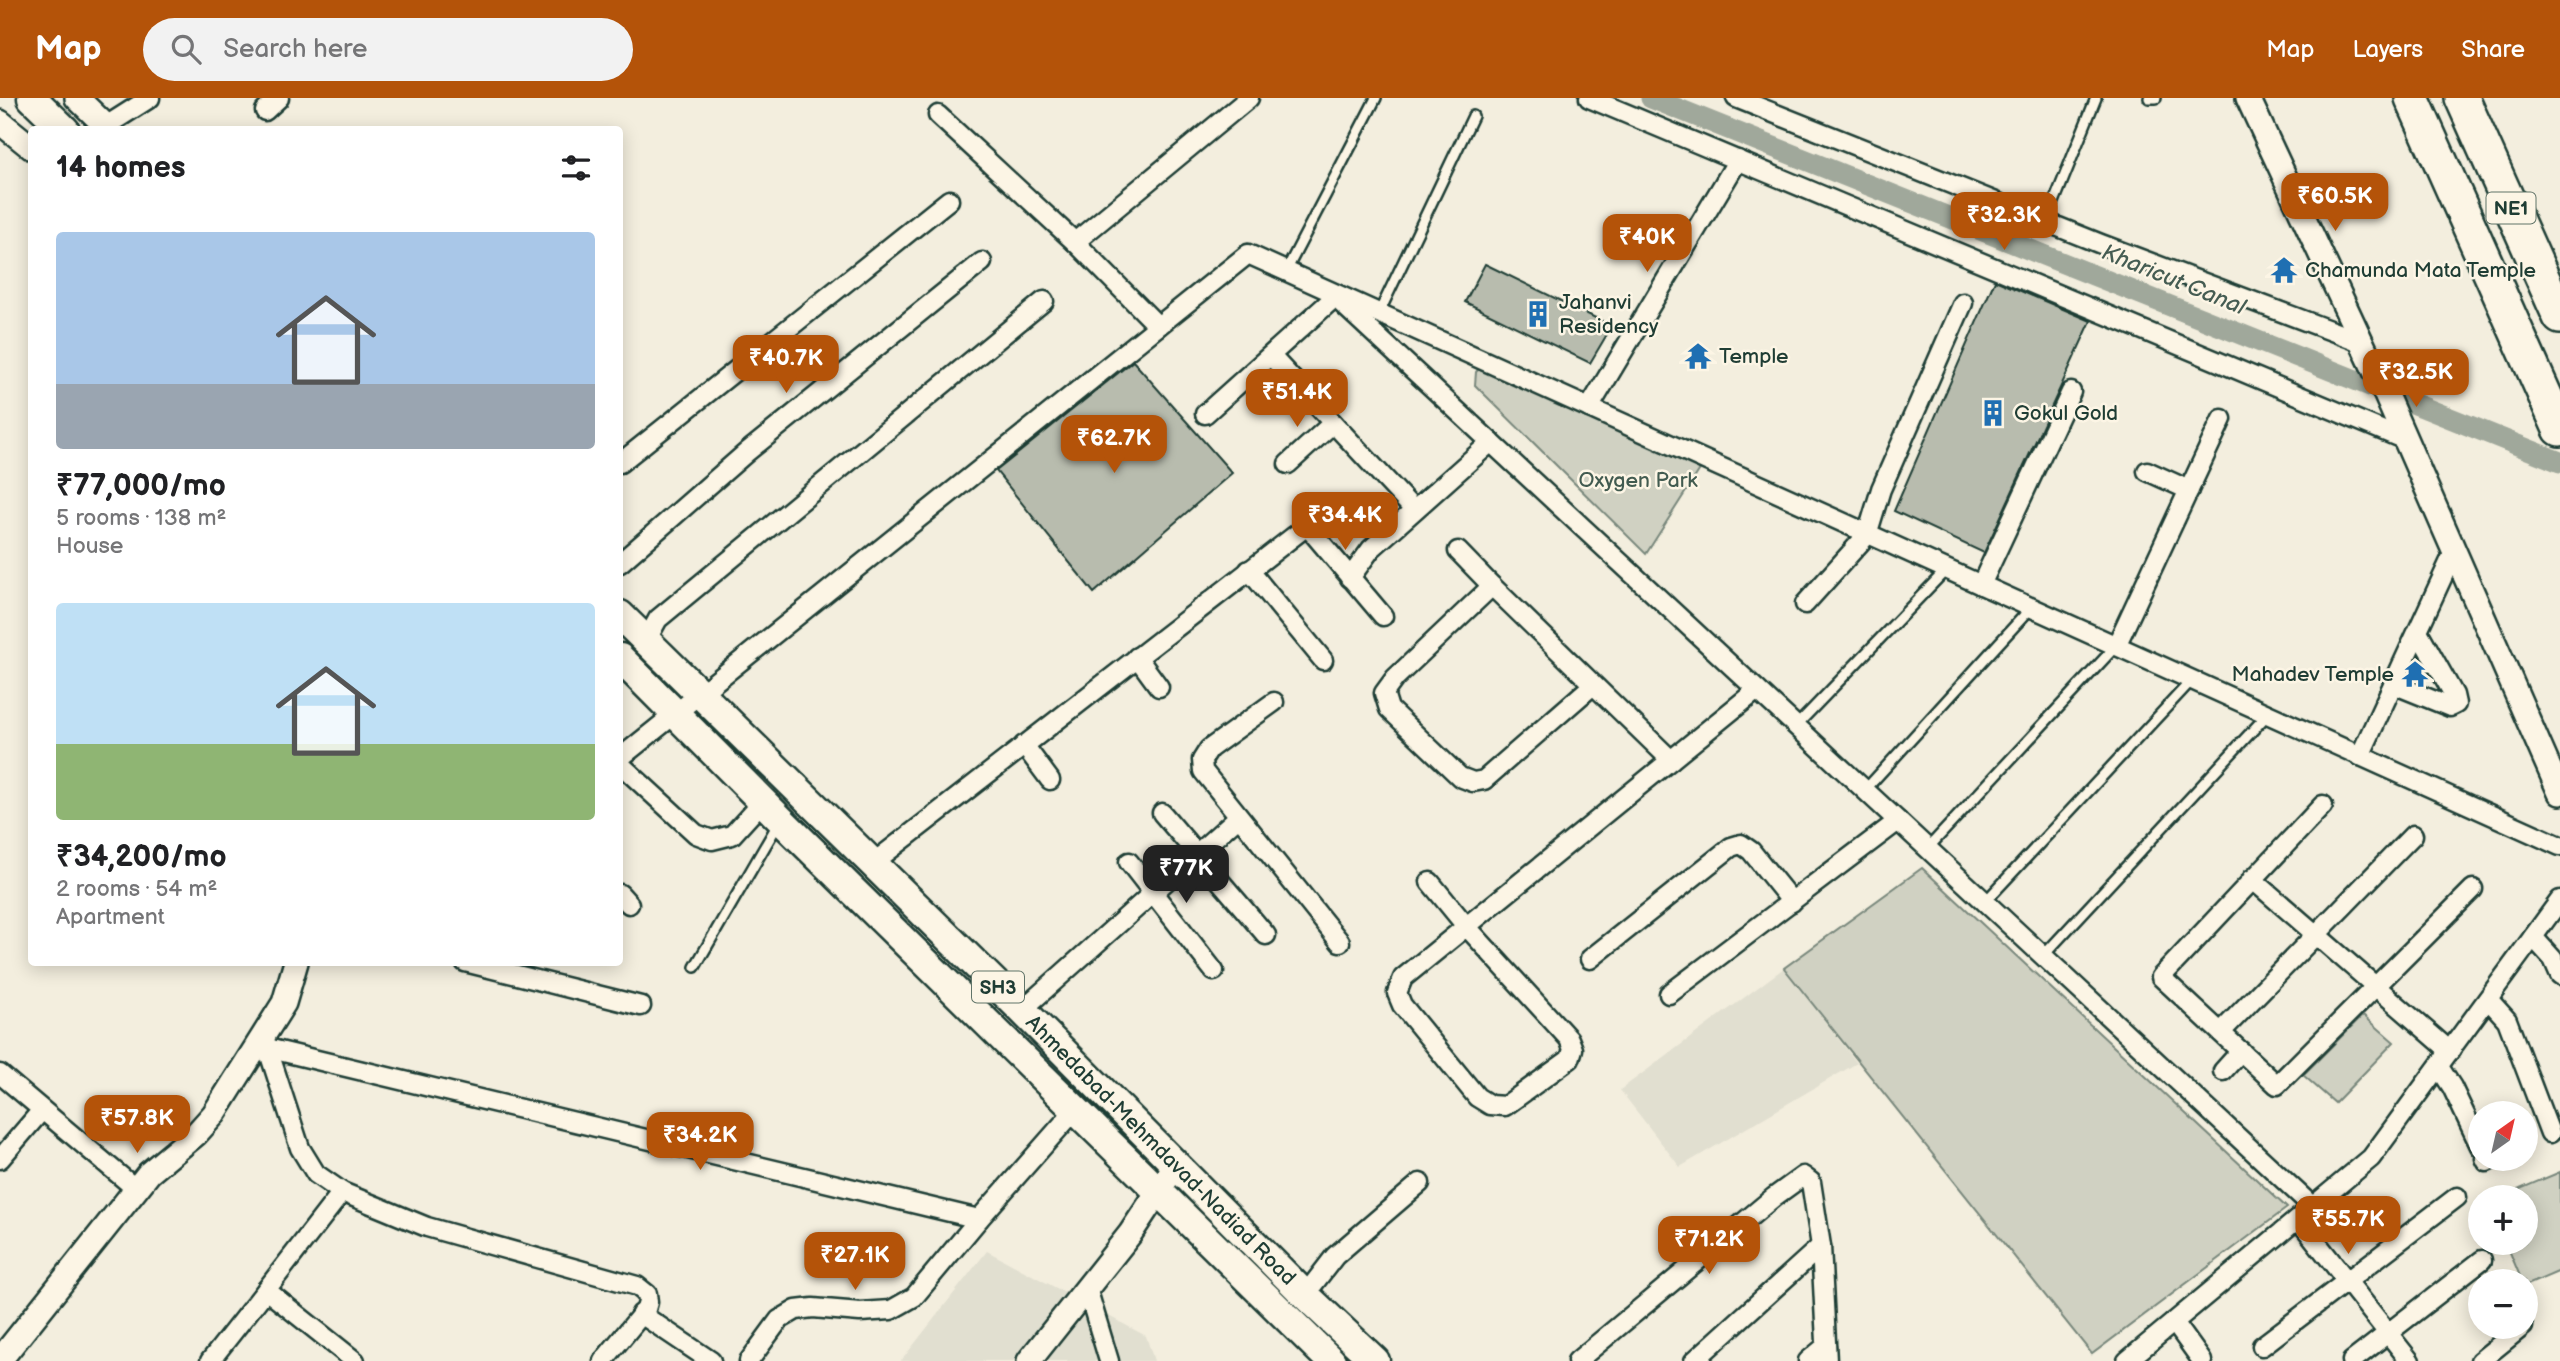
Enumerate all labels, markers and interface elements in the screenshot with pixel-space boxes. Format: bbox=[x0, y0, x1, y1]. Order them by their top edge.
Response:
search box bbox=[143, 18, 633, 81]
text: Map bbox=[35, 29, 101, 69]
icon: search bbox=[167, 30, 205, 68]
text: Search here bbox=[223, 34, 367, 65]
text: Map bbox=[2266, 35, 2314, 64]
text: Layers bbox=[2352, 35, 2423, 64]
text: Share bbox=[2461, 35, 2525, 64]
icon: filters bbox=[557, 149, 595, 187]
text: 14 homes bbox=[56, 150, 185, 186]
pin: ₹60.5K bbox=[2278, 174, 2392, 233]
text: ₹60.5K bbox=[2297, 182, 2373, 210]
pin: ₹32.3K bbox=[1947, 192, 2061, 252]
road number: NE1 bbox=[2486, 192, 2536, 223]
text: ₹32.3K bbox=[1967, 201, 2041, 229]
pin: ₹40K bbox=[1606, 214, 1688, 274]
text: ₹40K bbox=[1619, 223, 1675, 251]
water label: Kharicut Canal bbox=[2098, 238, 2250, 322]
temple icon: Chamunda Mata Temple bbox=[2269, 255, 2299, 285]
place label: Chamunda Mata Temple bbox=[2305, 258, 2536, 283]
icon: home bbox=[263, 277, 389, 403]
place label: Jahanvi Residency bbox=[1559, 290, 1659, 339]
building icon: Jahanvi Residency bbox=[1523, 299, 1553, 329]
pin: ₹40.7K bbox=[729, 336, 843, 395]
temple icon: Temple bbox=[1683, 341, 1713, 371]
text: ₹40.7K bbox=[749, 344, 823, 372]
place label: Temple bbox=[1719, 344, 1788, 369]
pin: ₹32.5K bbox=[2359, 350, 2473, 409]
text: ₹32.5K bbox=[2379, 358, 2453, 386]
pin: ₹51.4K bbox=[1240, 370, 1354, 429]
text: ₹51.4K bbox=[1262, 378, 1332, 406]
building icon: Gokul Gold bbox=[1978, 398, 2008, 428]
place label: Gokul Gold bbox=[2014, 401, 2118, 426]
pin: ₹62.7K bbox=[1057, 416, 1171, 475]
text: ₹62.7K bbox=[1077, 424, 1151, 452]
text: ₹77,000/mo bbox=[56, 468, 226, 504]
park label: Oxygen Park bbox=[1578, 468, 1698, 493]
pin: ₹34.4K bbox=[1288, 492, 1402, 552]
text: ₹34.4K bbox=[1308, 501, 1382, 529]
text: 5 rooms · 138 m² bbox=[56, 504, 226, 532]
text: House bbox=[56, 532, 123, 560]
icon: home bbox=[263, 648, 389, 774]
temple icon: Mahadev Temple bbox=[2400, 659, 2430, 689]
place label: Mahadev Temple bbox=[2232, 662, 2394, 687]
text: ₹34,200/mo bbox=[56, 839, 227, 875]
pin: ₹77K bbox=[1145, 846, 1227, 905]
text: ₹77K bbox=[1159, 854, 1213, 882]
text: 2 rooms · 54 m² bbox=[56, 875, 218, 903]
text: Apartment bbox=[56, 903, 165, 931]
road number: SH3 bbox=[972, 972, 1024, 1002]
street label: Ahmedabad-Mehmdavad-Nadiad Road bbox=[1020, 1010, 1301, 1291]
pin: ₹57.8K bbox=[80, 1096, 194, 1155]
north arrow bbox=[2468, 1101, 2538, 1171]
map controls bbox=[2468, 1101, 2538, 1339]
text: ₹57.8K bbox=[100, 1104, 174, 1132]
pin: ₹34.2K bbox=[643, 1112, 757, 1172]
text: ₹34.2K bbox=[663, 1121, 737, 1149]
button: + bbox=[2468, 1185, 2538, 1255]
pin: ₹55.7K bbox=[2291, 1196, 2405, 1256]
text: ₹55.7K bbox=[2311, 1205, 2385, 1233]
pin: ₹71.2K bbox=[1652, 1216, 1766, 1276]
text: ₹71.2K bbox=[1674, 1225, 1744, 1253]
pin: ₹27.1K bbox=[798, 1232, 912, 1292]
text: ₹27.1K bbox=[820, 1241, 890, 1269]
button: − bbox=[2468, 1269, 2538, 1339]

